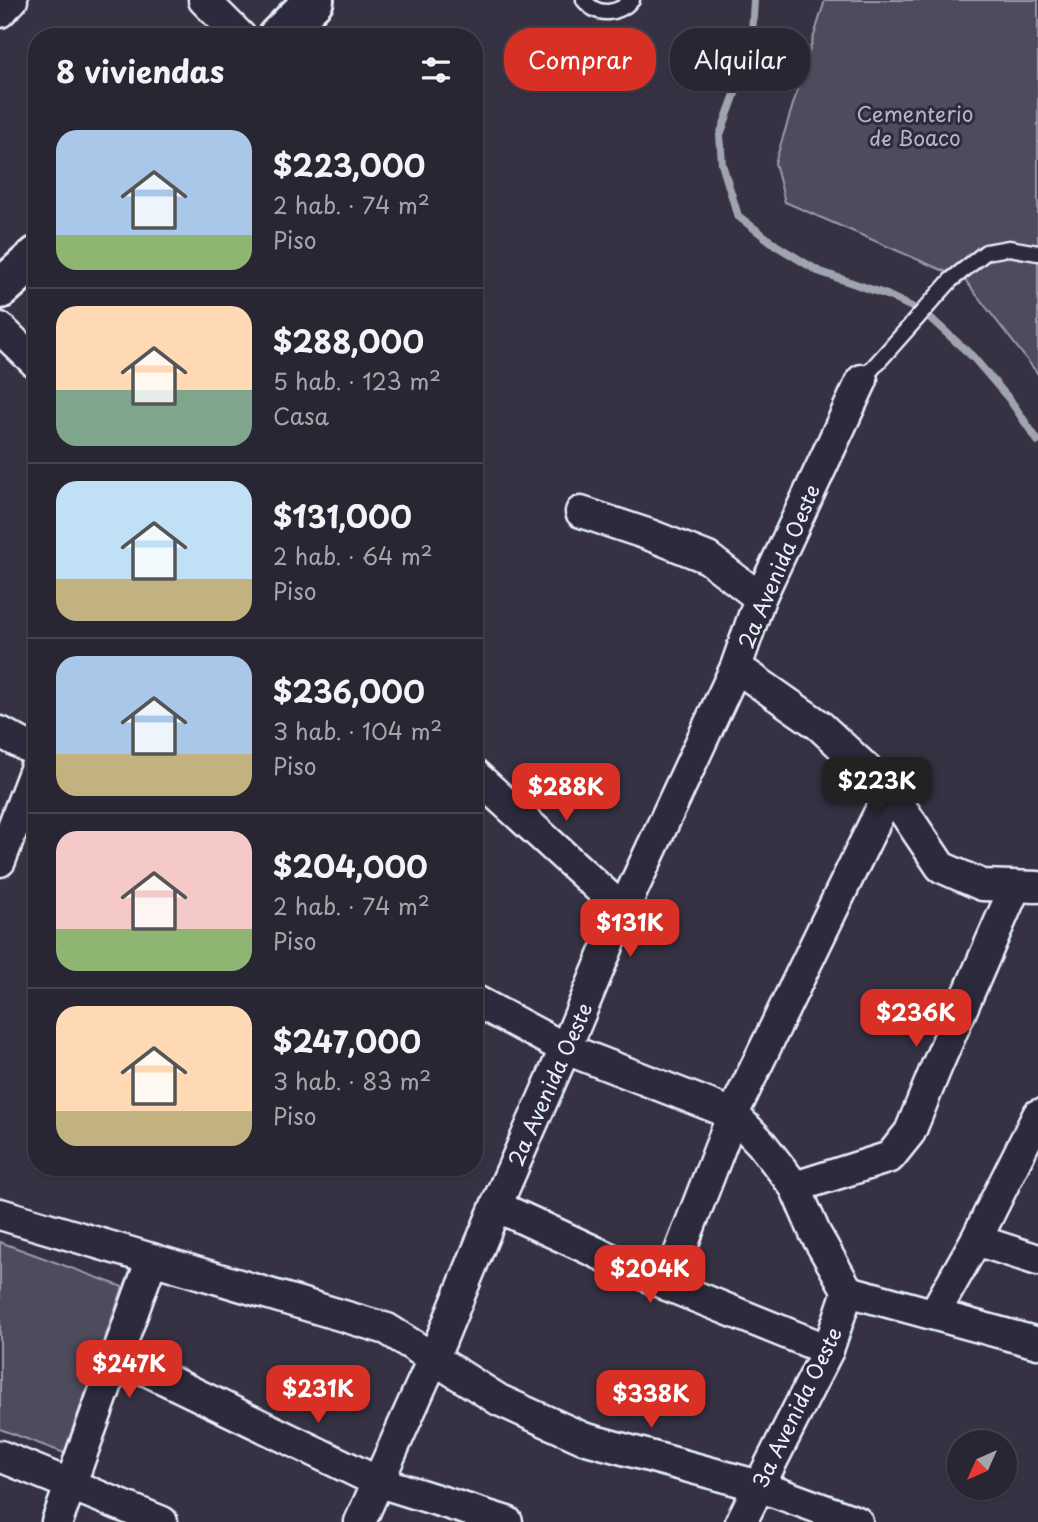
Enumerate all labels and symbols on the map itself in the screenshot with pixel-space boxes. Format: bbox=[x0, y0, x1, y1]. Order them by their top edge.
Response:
park label: Cementerio de Boaco bbox=[856, 97, 974, 153]
street label: 2a Avenida Oeste bbox=[729, 479, 827, 653]
pin: $223K bbox=[828, 758, 926, 817]
pin: $288K bbox=[517, 764, 615, 823]
pin: $131K bbox=[581, 900, 679, 959]
pin: $236K bbox=[867, 990, 965, 1049]
street label: 2a Avenida Oeste bbox=[499, 997, 599, 1171]
pin: $204K bbox=[601, 1246, 699, 1305]
street label: 3a Avenida Oeste bbox=[743, 1321, 849, 1493]
pin: $247K bbox=[80, 1340, 178, 1400]
pin: $231K bbox=[269, 1366, 367, 1425]
pin: $338K bbox=[602, 1370, 700, 1430]
north arrow bbox=[947, 1430, 1017, 1500]

